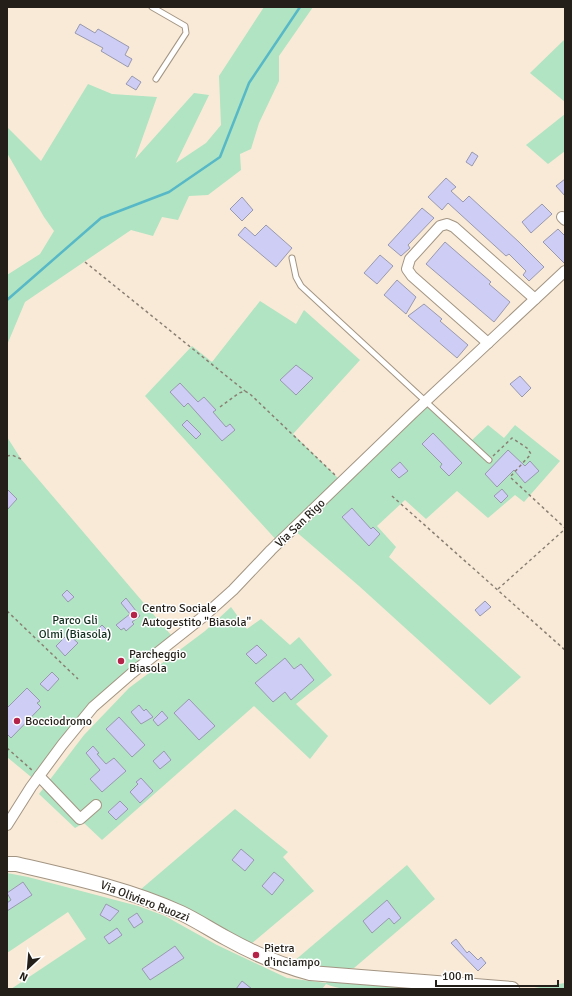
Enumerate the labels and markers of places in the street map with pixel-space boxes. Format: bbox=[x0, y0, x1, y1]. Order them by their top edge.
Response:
place label: Centro Sociale Autogestito "Biasola" bbox=[142, 601, 251, 630]
marker: Centro Sociale Autogestito "Biasola" bbox=[129, 610, 139, 620]
place label: Parcheggio Biasola bbox=[129, 647, 186, 676]
marker: Parcheggio Biasola bbox=[116, 656, 126, 666]
place label: Bocciodromo bbox=[25, 714, 92, 729]
marker: Bocciodromo bbox=[12, 716, 22, 726]
place label: Pietra d'inciampo bbox=[264, 941, 320, 970]
marker: Pietra d'inciampo bbox=[251, 950, 261, 960]

